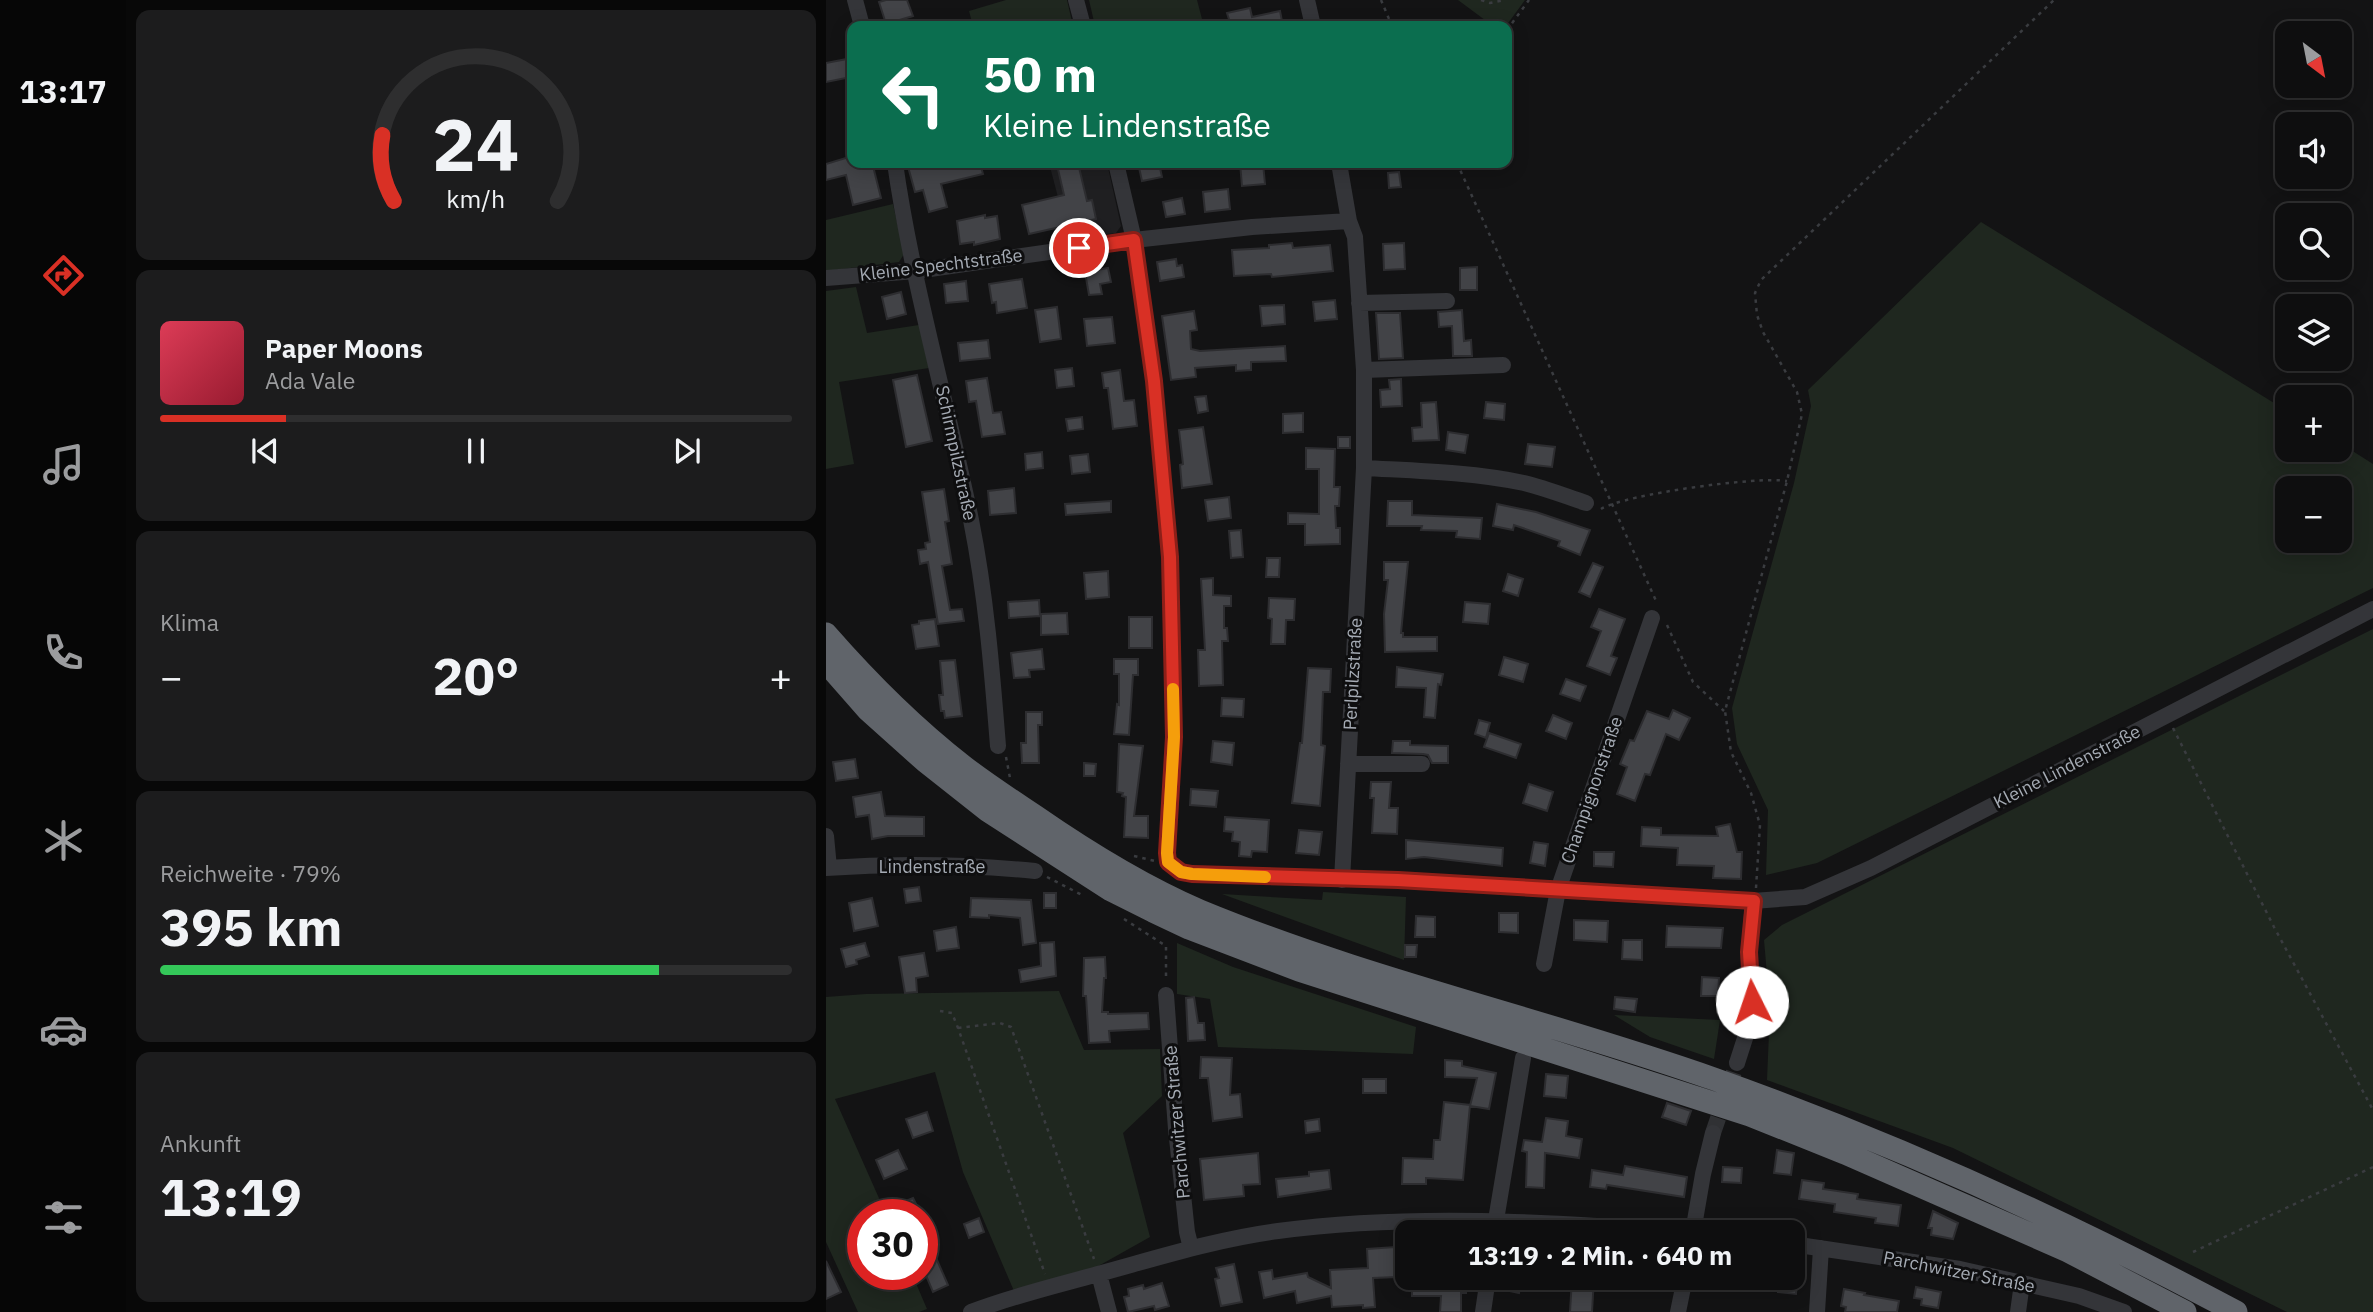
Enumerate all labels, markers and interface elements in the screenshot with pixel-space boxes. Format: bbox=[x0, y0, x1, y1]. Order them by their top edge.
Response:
north arrow bbox=[2275, 21, 2352, 98]
map controls bbox=[2275, 21, 2352, 553]
text: 50 m bbox=[983, 42, 1097, 105]
icon: left bbox=[868, 49, 959, 140]
text: 13:17 bbox=[19, 70, 107, 112]
text: 24 bbox=[432, 97, 520, 192]
text: Kleine Lindenstraße bbox=[983, 104, 1271, 146]
button: sound bbox=[2275, 112, 2352, 189]
text: km/h bbox=[447, 182, 505, 215]
button: search bbox=[2275, 203, 2352, 280]
pin bbox=[1049, 218, 1109, 278]
icon: arrive bbox=[1060, 229, 1098, 267]
street label: Kleine Spechtstraße bbox=[858, 243, 1024, 286]
icon: directions bbox=[39, 251, 88, 300]
button: layers bbox=[2275, 294, 2352, 371]
text: Paper Moons bbox=[265, 331, 423, 365]
text: Ada Vale bbox=[265, 365, 355, 395]
street label: Schirmpilzstraße bbox=[931, 383, 982, 523]
button: + bbox=[2275, 385, 2352, 462]
icon: previous bbox=[246, 432, 284, 470]
icon: pause bbox=[457, 432, 495, 470]
icon: next bbox=[668, 432, 706, 470]
icon: music bbox=[39, 440, 88, 489]
button: − bbox=[2275, 476, 2352, 553]
text: Klima bbox=[160, 607, 219, 637]
street label: Perlpilzstraße bbox=[1338, 617, 1367, 731]
icon: phone bbox=[39, 628, 88, 677]
text: 20° bbox=[433, 642, 519, 709]
text: − bbox=[160, 652, 183, 701]
text: + bbox=[769, 652, 792, 701]
street label: Champignonstraße bbox=[1556, 713, 1628, 866]
street label: Kleine Lindenstraße bbox=[1989, 720, 2144, 814]
icon: climate bbox=[39, 816, 88, 865]
street label: Lindenstraße bbox=[879, 855, 986, 878]
text: Reichweite · 79% bbox=[160, 858, 341, 888]
text: 395 km bbox=[160, 893, 342, 960]
position arrow bbox=[1715, 965, 1789, 1039]
icon: car bbox=[39, 1005, 88, 1054]
street label: Parchwitzer Straße bbox=[1158, 1044, 1195, 1200]
text: Ankunft bbox=[160, 1128, 241, 1158]
text: 13:19 bbox=[160, 1163, 302, 1230]
icon: filters bbox=[39, 1193, 88, 1242]
speed limit sign: 30 bbox=[847, 1199, 938, 1290]
text: 13:19 · 2 Min. · 640 m bbox=[1468, 1238, 1732, 1272]
street label: Parchwitzer Straße bbox=[1881, 1246, 2037, 1298]

